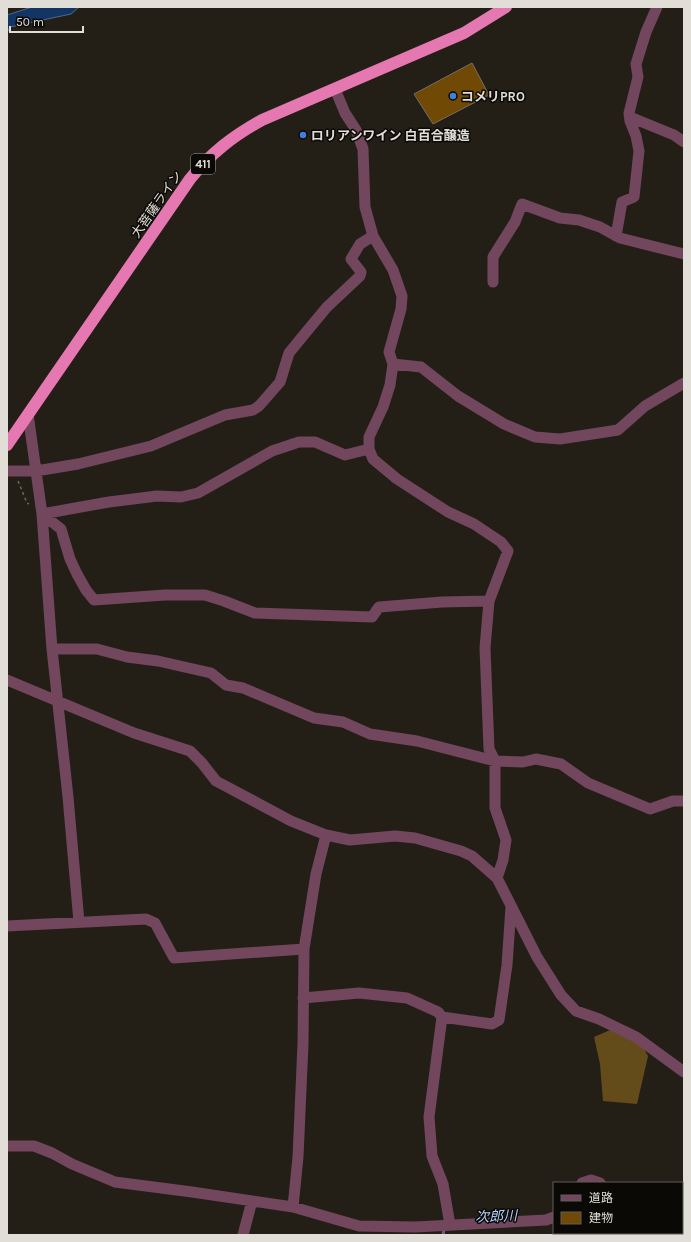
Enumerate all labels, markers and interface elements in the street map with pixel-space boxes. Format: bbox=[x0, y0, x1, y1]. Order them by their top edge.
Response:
scale bar bbox=[10, 8, 83, 34]
text: 50 m bbox=[16, 15, 44, 29]
place label: コメリPRO bbox=[461, 89, 525, 104]
marker: コメリPRO bbox=[448, 91, 458, 101]
place label: ロリアンワイン 白百合醸造 bbox=[311, 128, 470, 143]
marker: ロリアンワイン 白百合醸造 bbox=[298, 130, 308, 140]
road number: 411 bbox=[191, 154, 215, 174]
street label: 大菩薩ライン bbox=[128, 168, 185, 241]
legend bbox=[553, 1182, 683, 1234]
text: 道路 bbox=[589, 1191, 613, 1205]
water label: 次郎川 bbox=[475, 1207, 519, 1226]
text: 建物 bbox=[589, 1211, 613, 1225]

